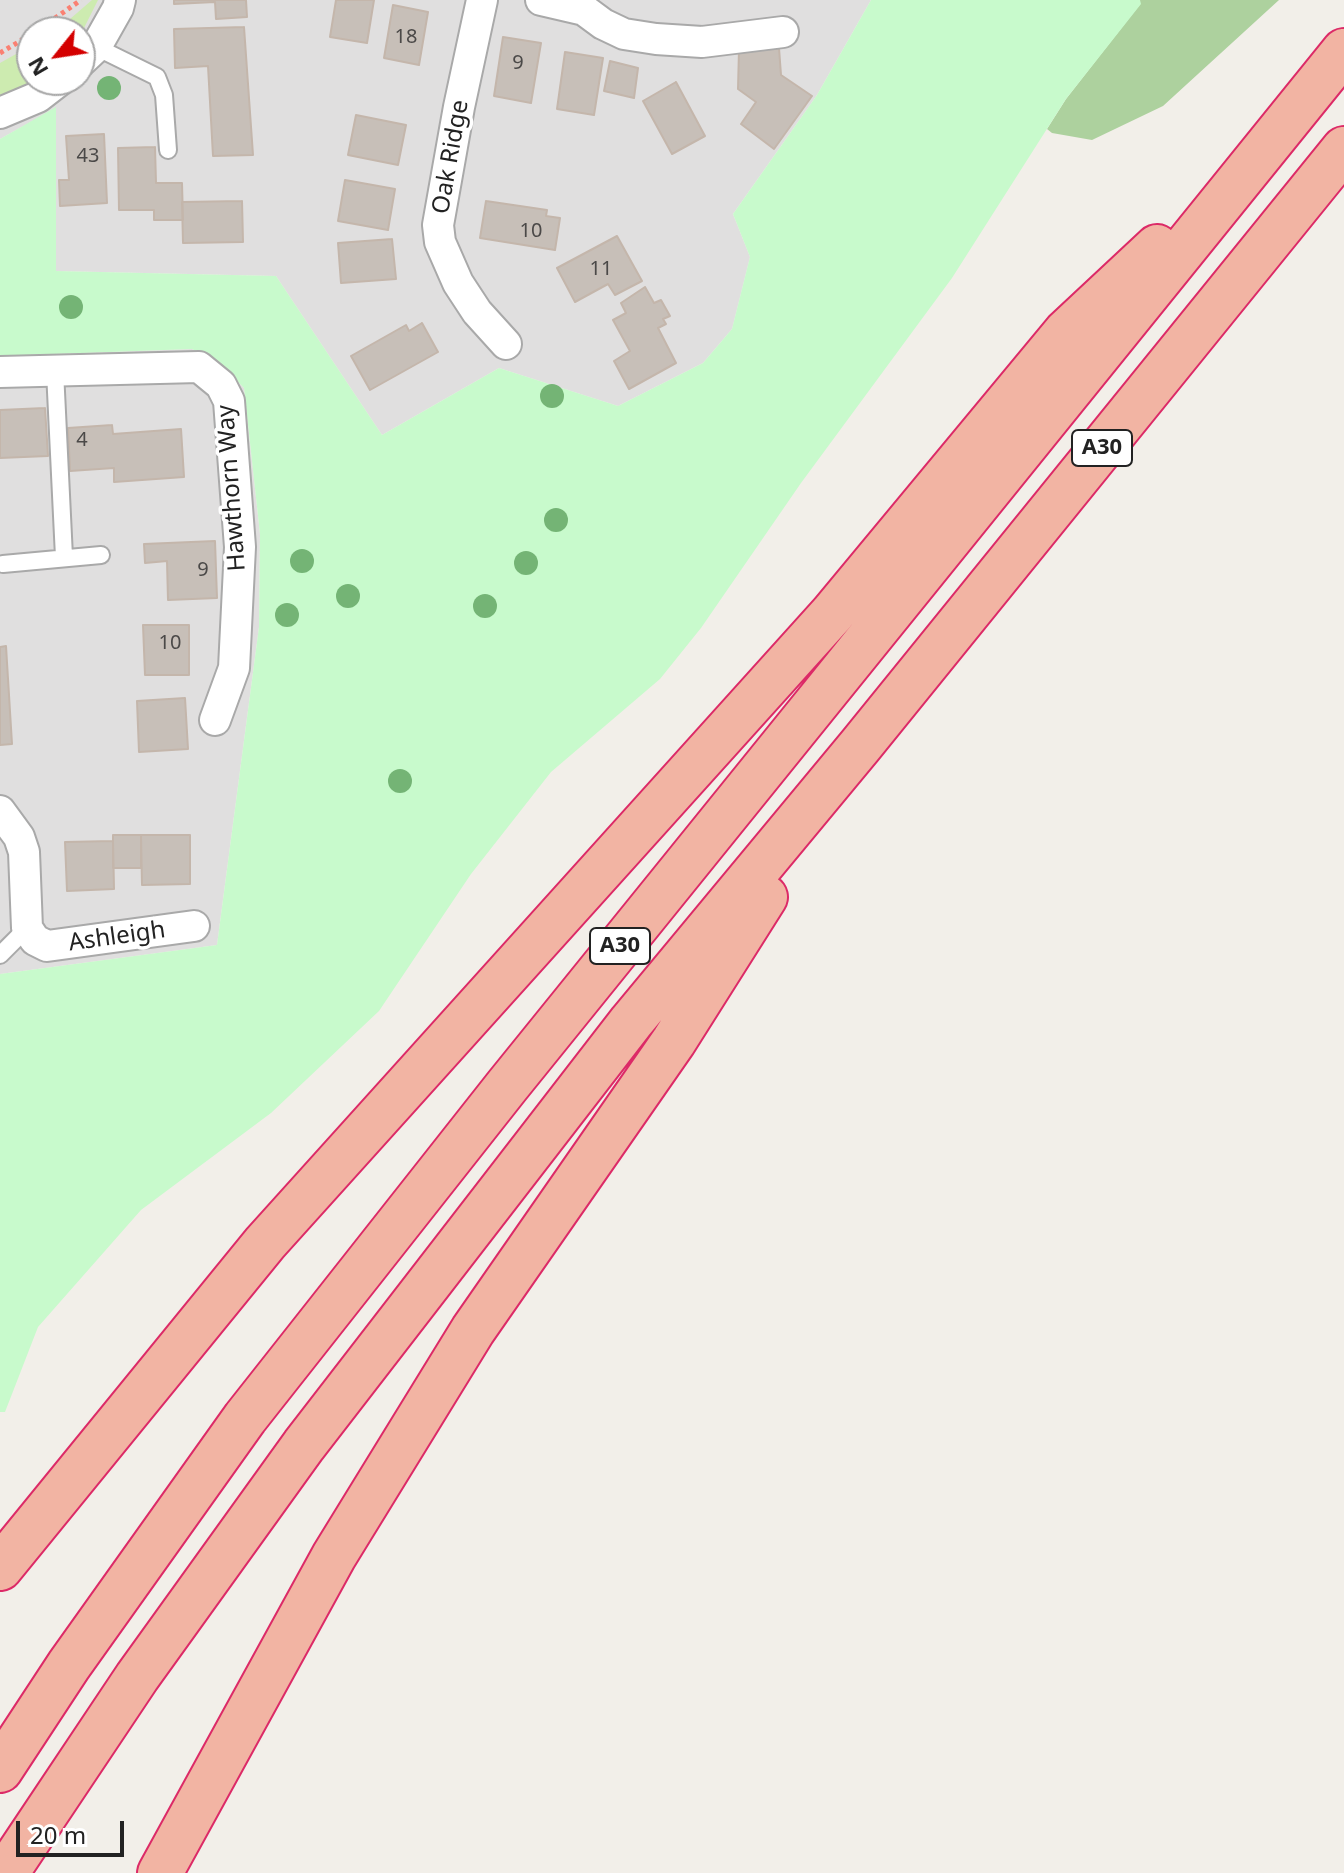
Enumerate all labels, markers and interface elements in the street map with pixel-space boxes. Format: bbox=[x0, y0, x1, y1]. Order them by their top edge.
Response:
north arrow bbox=[16, 16, 96, 96]
house number: 18 bbox=[395, 25, 417, 49]
house number: 9 bbox=[512, 51, 524, 75]
text: N bbox=[19, 52, 54, 82]
street label: Oak Ridge bbox=[427, 98, 475, 216]
house number: 43 bbox=[77, 144, 99, 168]
house number: 10 bbox=[520, 219, 542, 243]
house number: 11 bbox=[590, 257, 612, 281]
street label: Hawthorn Way bbox=[212, 404, 252, 572]
house number: 4 bbox=[76, 428, 88, 452]
road number: A30 bbox=[1072, 430, 1132, 466]
house number: 9 bbox=[197, 558, 209, 582]
house number: 10 bbox=[159, 631, 181, 655]
street label: Ashleigh bbox=[67, 916, 167, 958]
road number: A30 bbox=[590, 928, 650, 964]
scale bar bbox=[20, 1805, 128, 1855]
text: 20 m bbox=[30, 1818, 86, 1851]

